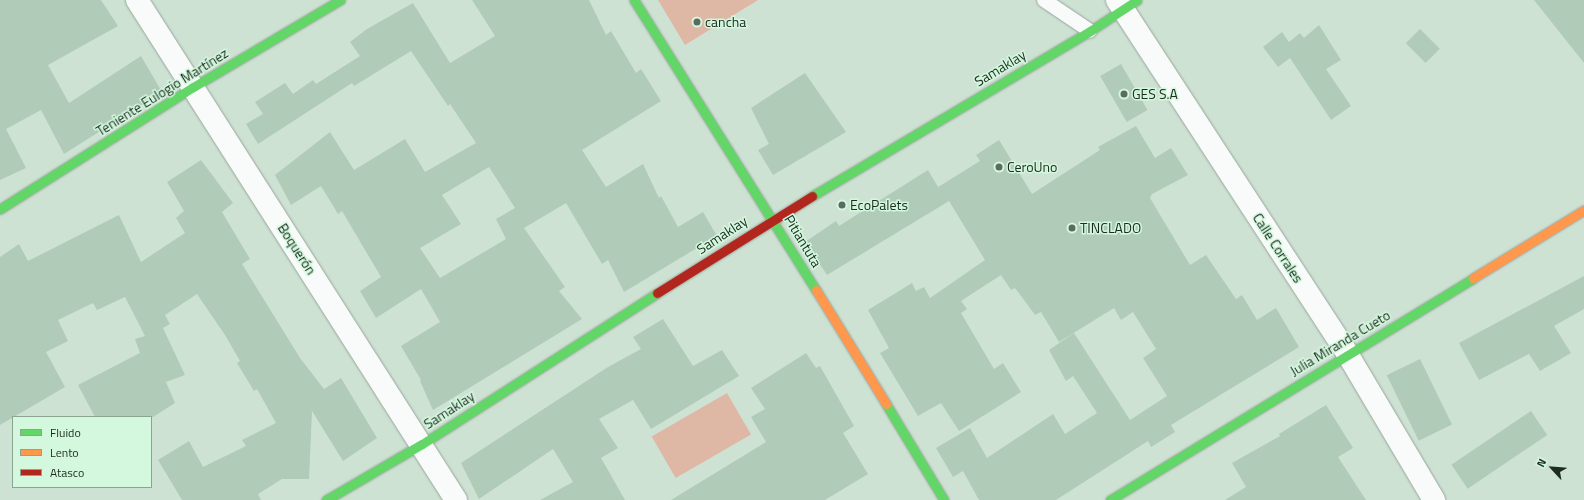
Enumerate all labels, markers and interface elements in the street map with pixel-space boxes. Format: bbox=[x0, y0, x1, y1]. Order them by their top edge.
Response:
place label: cancha bbox=[705, 14, 746, 30]
marker: cancha bbox=[692, 17, 702, 27]
street label: Teniente Eulogio Martínez bbox=[93, 45, 231, 139]
street label: Samaklay bbox=[971, 46, 1029, 90]
place label: GES S.A bbox=[1132, 86, 1178, 102]
marker: GES S.A bbox=[1119, 89, 1129, 99]
place label: CeroUno bbox=[1007, 159, 1057, 175]
marker: CeroUno bbox=[994, 162, 1004, 172]
place label: EcoPalets bbox=[850, 197, 908, 213]
marker: EcoPalets bbox=[837, 200, 847, 210]
street label: Calle Corrales bbox=[1249, 210, 1307, 286]
street label: Samaklay bbox=[694, 212, 750, 258]
street label: Pitiantuta bbox=[781, 212, 825, 270]
street label: Boquerón bbox=[274, 220, 320, 278]
place label: TINCLADO bbox=[1080, 220, 1141, 236]
marker: TINCLADO bbox=[1067, 223, 1077, 233]
street label: Julia Miranda Cueto bbox=[1287, 306, 1393, 380]
street label: Samaklay bbox=[421, 387, 477, 433]
legend bbox=[12, 416, 152, 488]
text: Fluido bbox=[50, 423, 81, 442]
text: Lento bbox=[50, 443, 79, 462]
north arrow bbox=[1532, 448, 1572, 488]
text: N bbox=[1532, 456, 1550, 470]
text: Atasco bbox=[50, 463, 84, 482]

